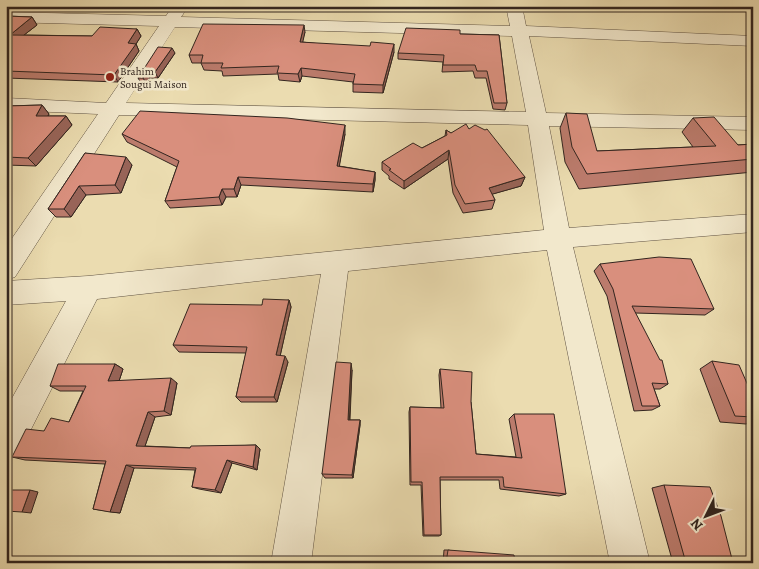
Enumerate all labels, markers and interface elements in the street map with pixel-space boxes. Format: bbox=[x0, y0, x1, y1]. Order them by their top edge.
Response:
place label: Brahim Sougui Maison bbox=[120, 64, 187, 92]
marker: Brahim Sougui Maison bbox=[104, 71, 116, 83]
north arrow bbox=[682, 492, 732, 542]
text: N bbox=[686, 514, 707, 535]

